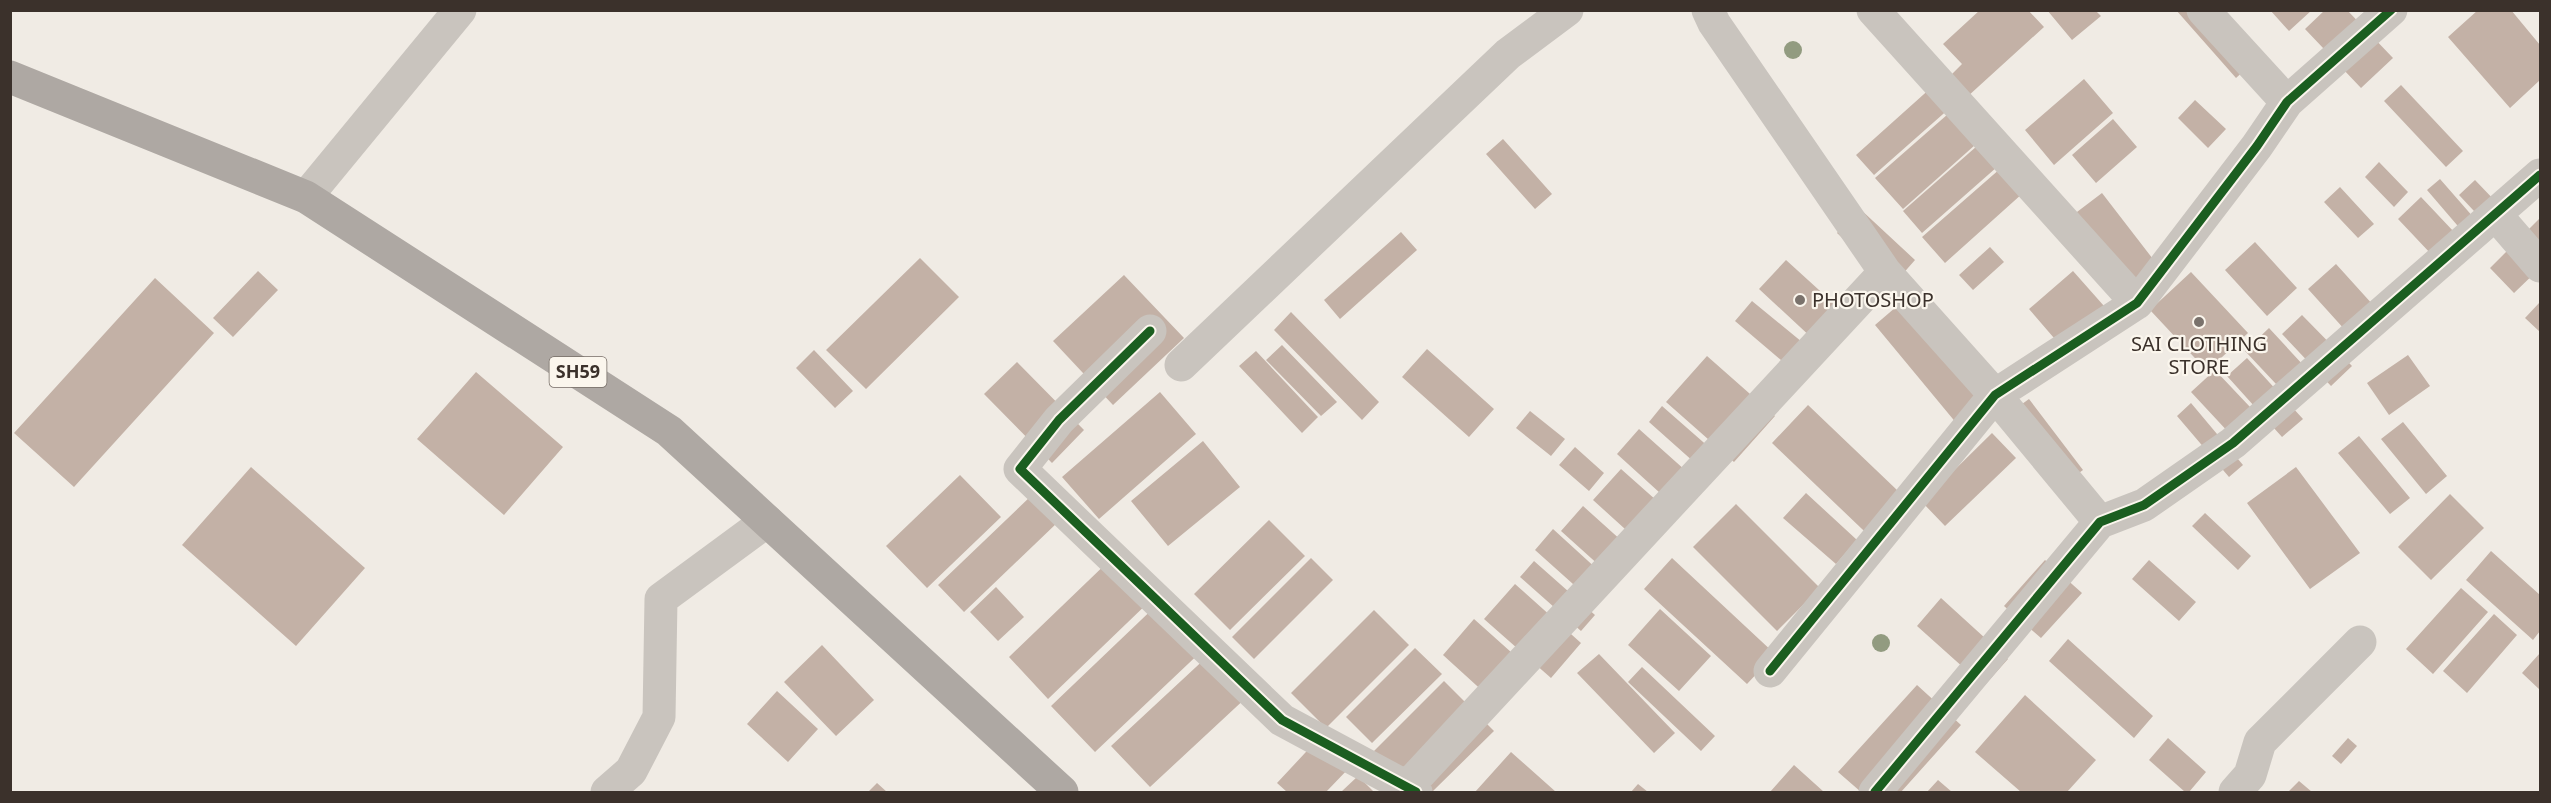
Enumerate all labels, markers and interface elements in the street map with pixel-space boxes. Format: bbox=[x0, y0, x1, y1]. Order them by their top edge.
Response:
place label: PHOTOSHOP bbox=[1812, 286, 1934, 313]
marker: PHOTOSHOP bbox=[1793, 293, 1807, 307]
marker: SAI CLOTHING STORE bbox=[2192, 315, 2206, 329]
place label: SAI CLOTHING STORE bbox=[2131, 330, 2267, 380]
road number: SH59 bbox=[550, 357, 606, 387]

